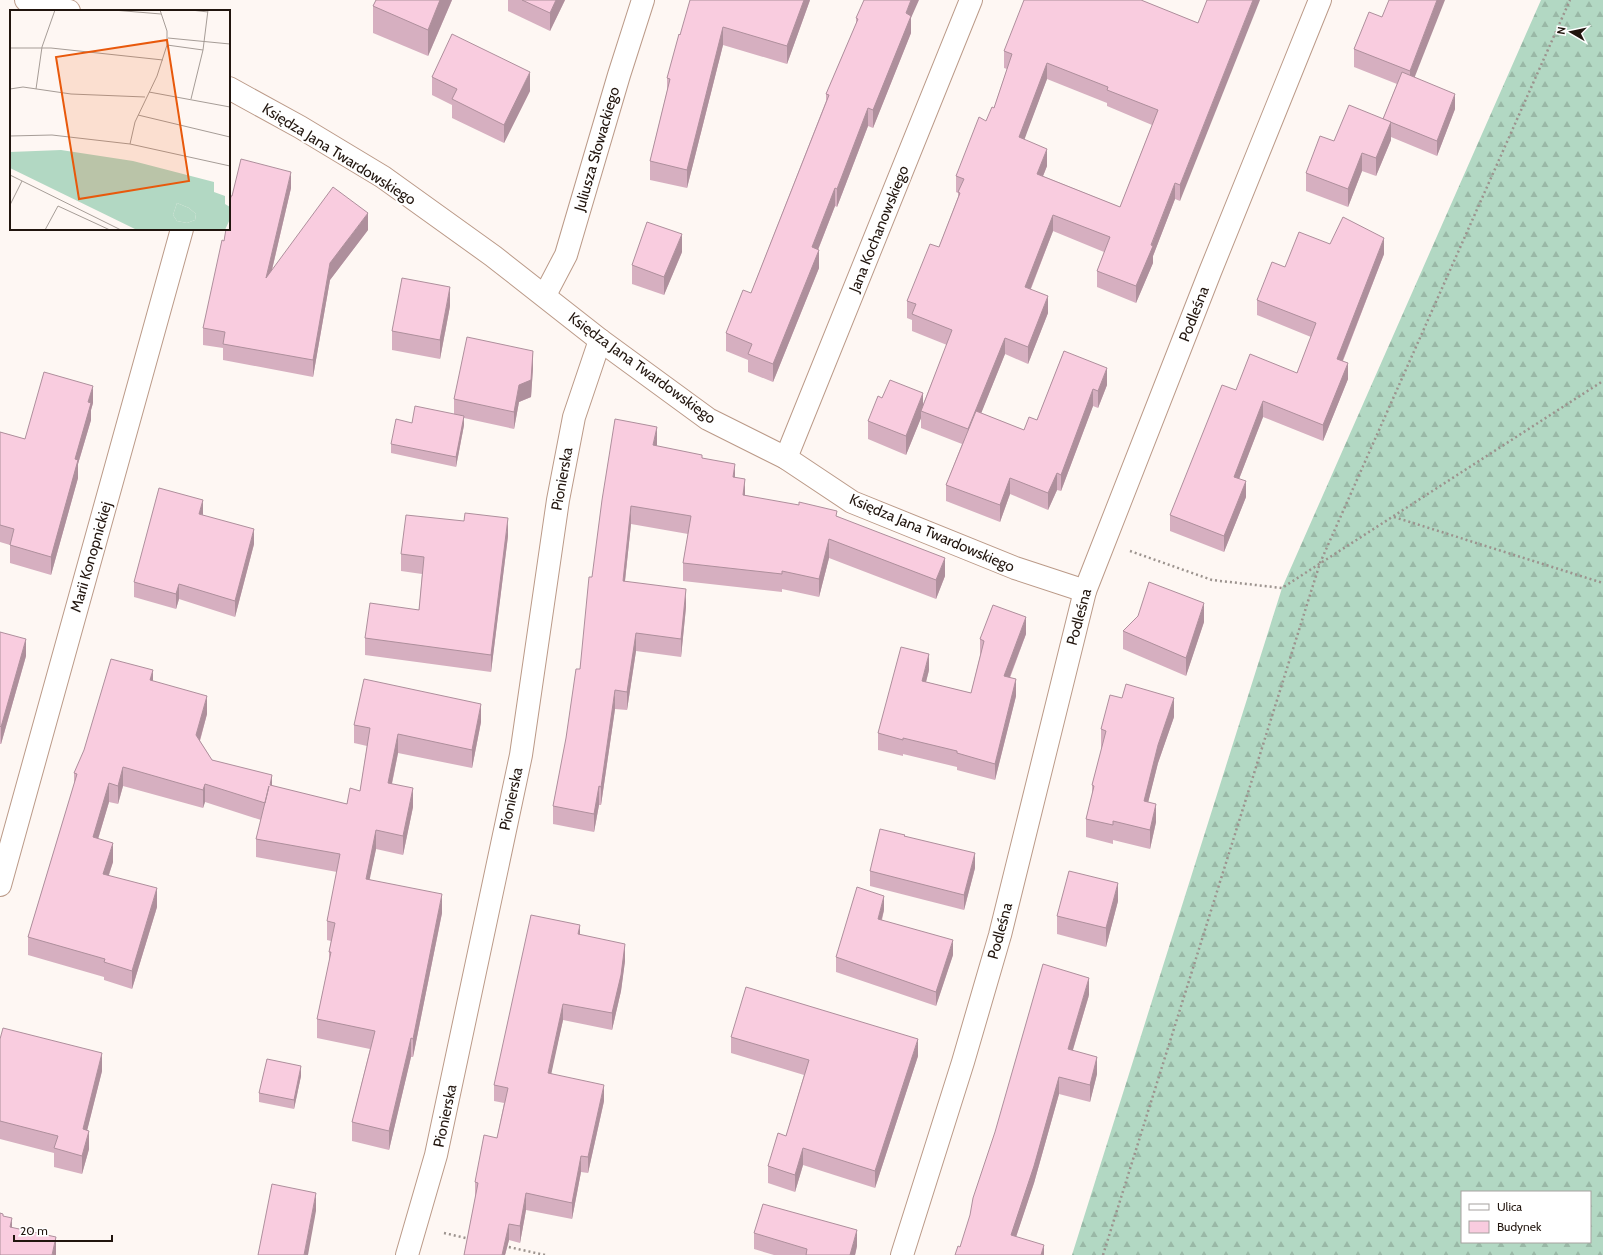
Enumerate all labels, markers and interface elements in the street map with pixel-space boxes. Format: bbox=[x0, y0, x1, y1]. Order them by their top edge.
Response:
inset map bbox=[10, 10, 230, 230]
north arrow bbox=[1551, 12, 1591, 52]
text: N bbox=[1554, 25, 1569, 35]
street label: Juliusza Słowackiego bbox=[570, 85, 623, 214]
street label: Księdza Jana Twardowskiego bbox=[259, 99, 419, 209]
street label: Jana Kochanowskiego bbox=[845, 163, 913, 296]
street label: Podleśna bbox=[1175, 283, 1213, 344]
street label: Księdza Jana Twardowskiego bbox=[565, 308, 719, 428]
street label: Pionierska bbox=[548, 445, 577, 512]
street label: Księdza Jana Twardowskiego bbox=[847, 490, 1017, 576]
street label: Marii Konopnickiej bbox=[67, 500, 115, 614]
street label: Podleśna bbox=[1063, 586, 1095, 647]
street label: Pionierska bbox=[496, 765, 527, 832]
street label: Podleśna bbox=[984, 900, 1016, 961]
street label: Pionierska bbox=[430, 1082, 461, 1149]
legend bbox=[1461, 1191, 1591, 1243]
text: Ulica bbox=[1497, 1199, 1522, 1214]
scale bar bbox=[14, 1217, 112, 1243]
text: Budynek bbox=[1497, 1219, 1542, 1234]
text: 20 m bbox=[20, 1223, 48, 1238]

